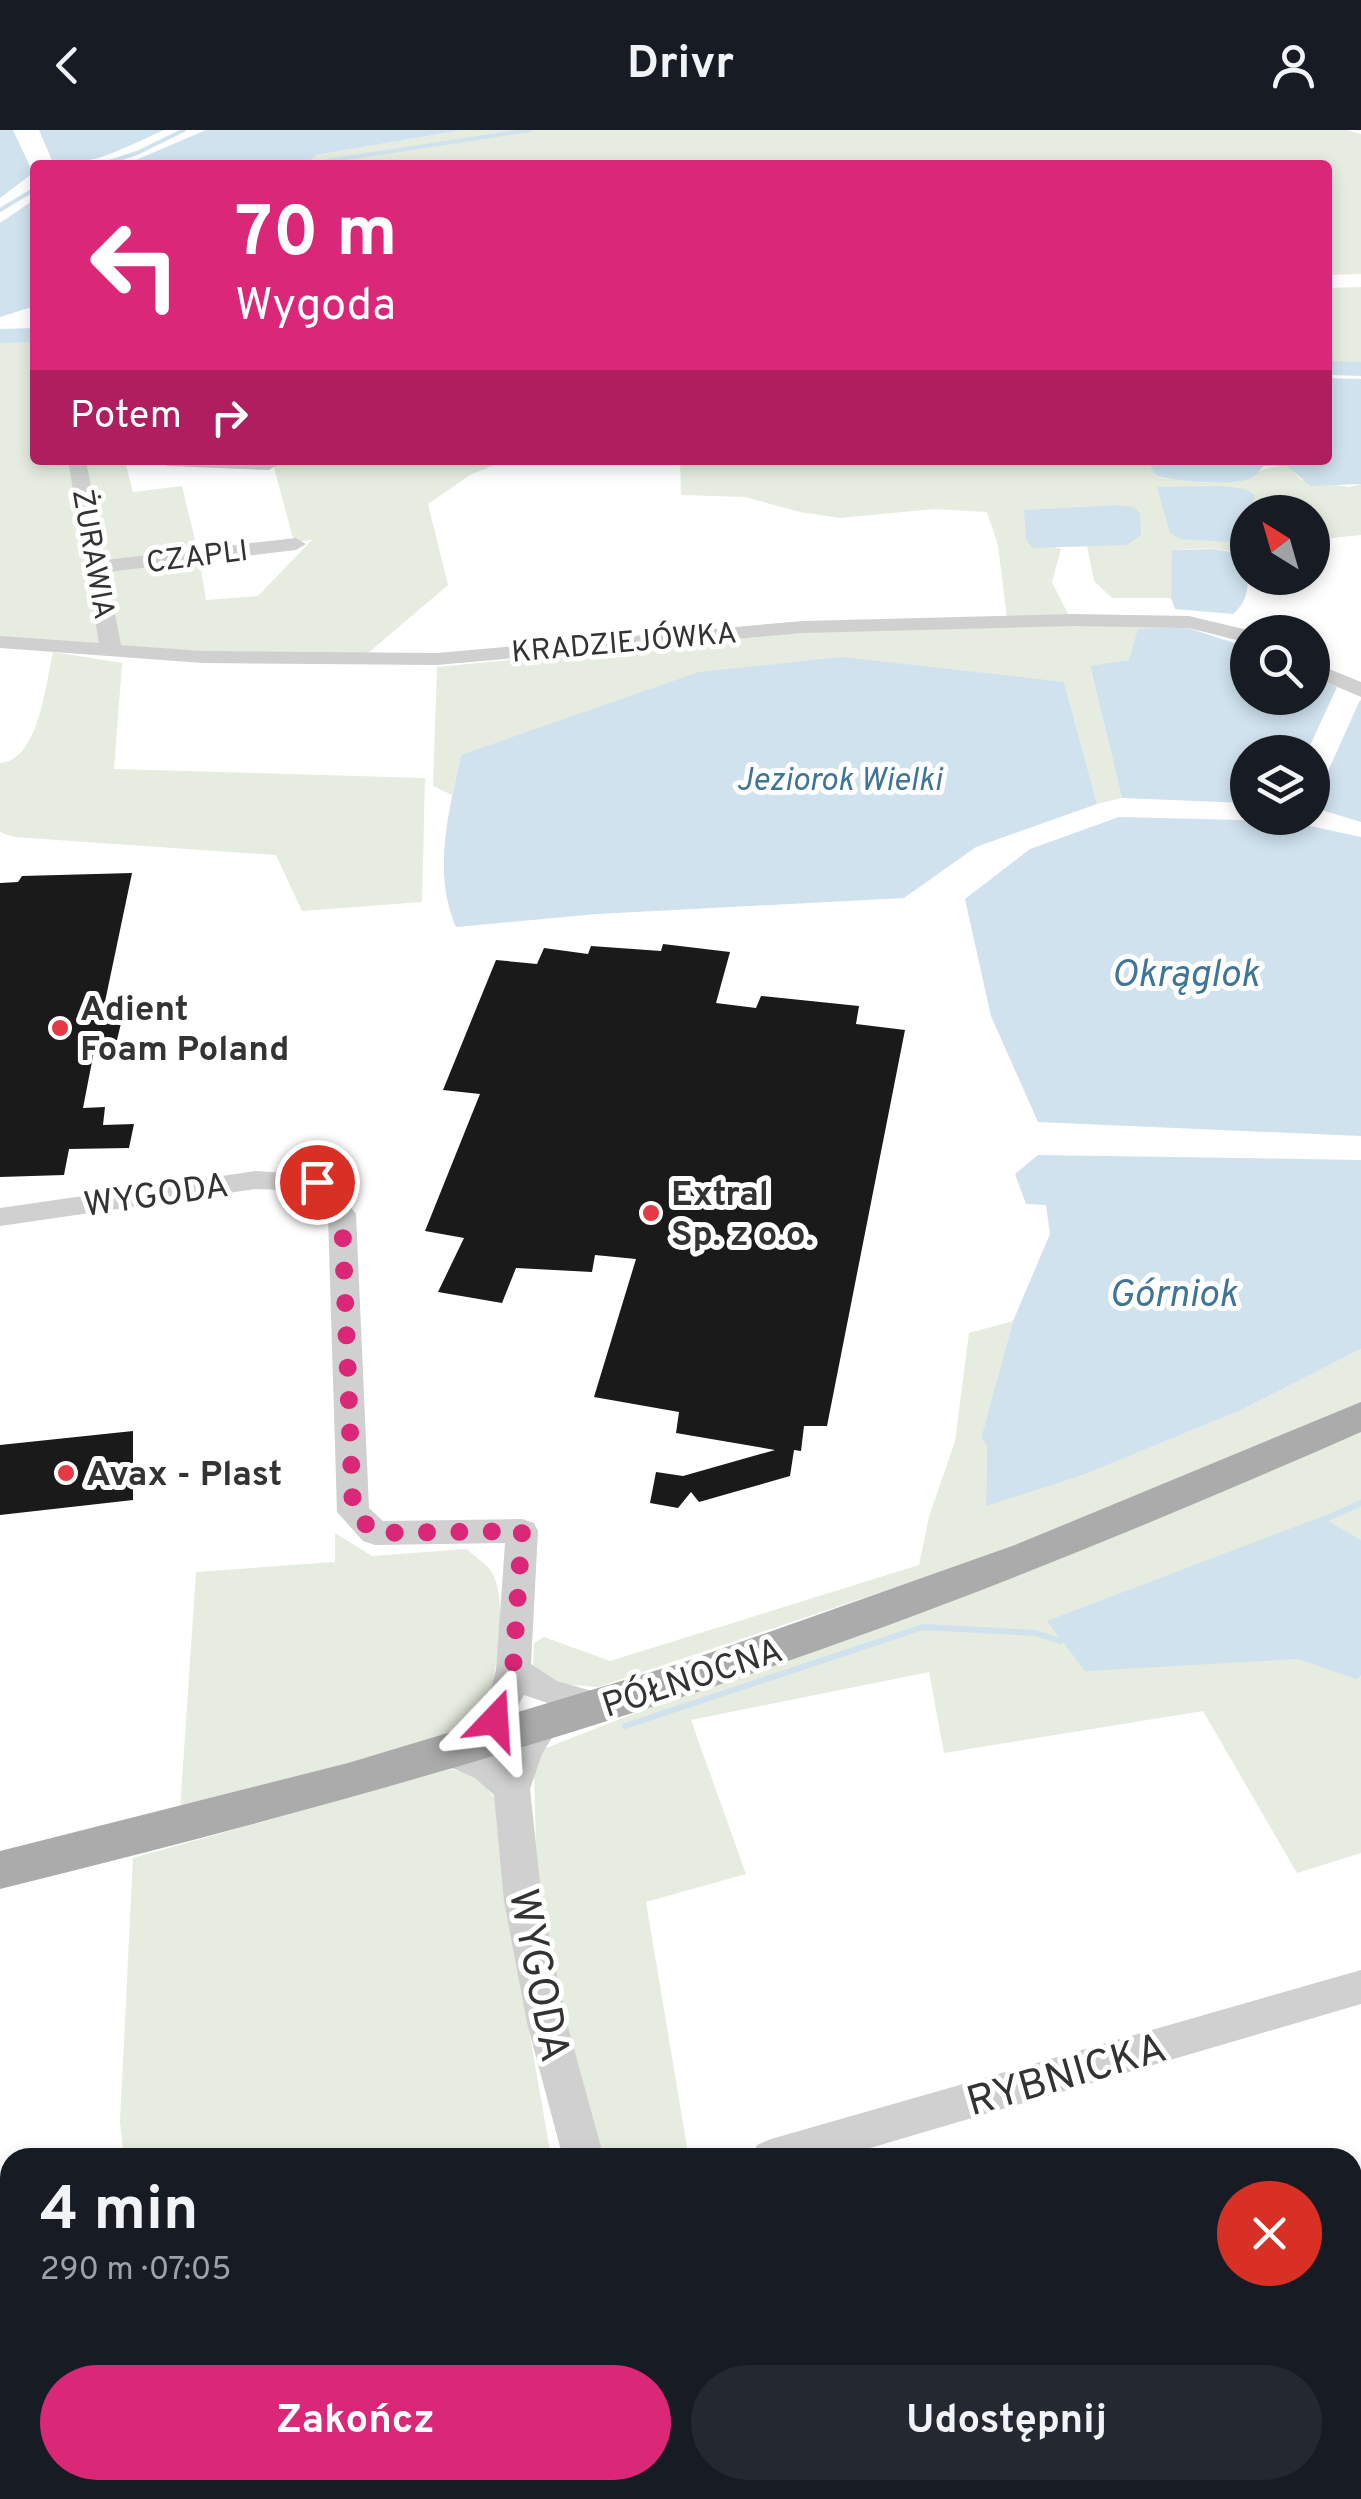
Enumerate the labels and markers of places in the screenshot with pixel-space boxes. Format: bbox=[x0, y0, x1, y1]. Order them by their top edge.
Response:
place label: Adient Foam Poland bbox=[80, 989, 289, 1073]
marker: Adient Foam Poland bbox=[49, 1017, 71, 1039]
pin bbox=[275, 1140, 360, 1225]
place label: Extral Sp. z o.o. bbox=[671, 1174, 814, 1258]
marker: Extral Sp. z o.o. bbox=[640, 1202, 662, 1224]
place label: Avax - Plast bbox=[86, 1454, 282, 1498]
marker: Avax - Plast bbox=[55, 1462, 77, 1484]

